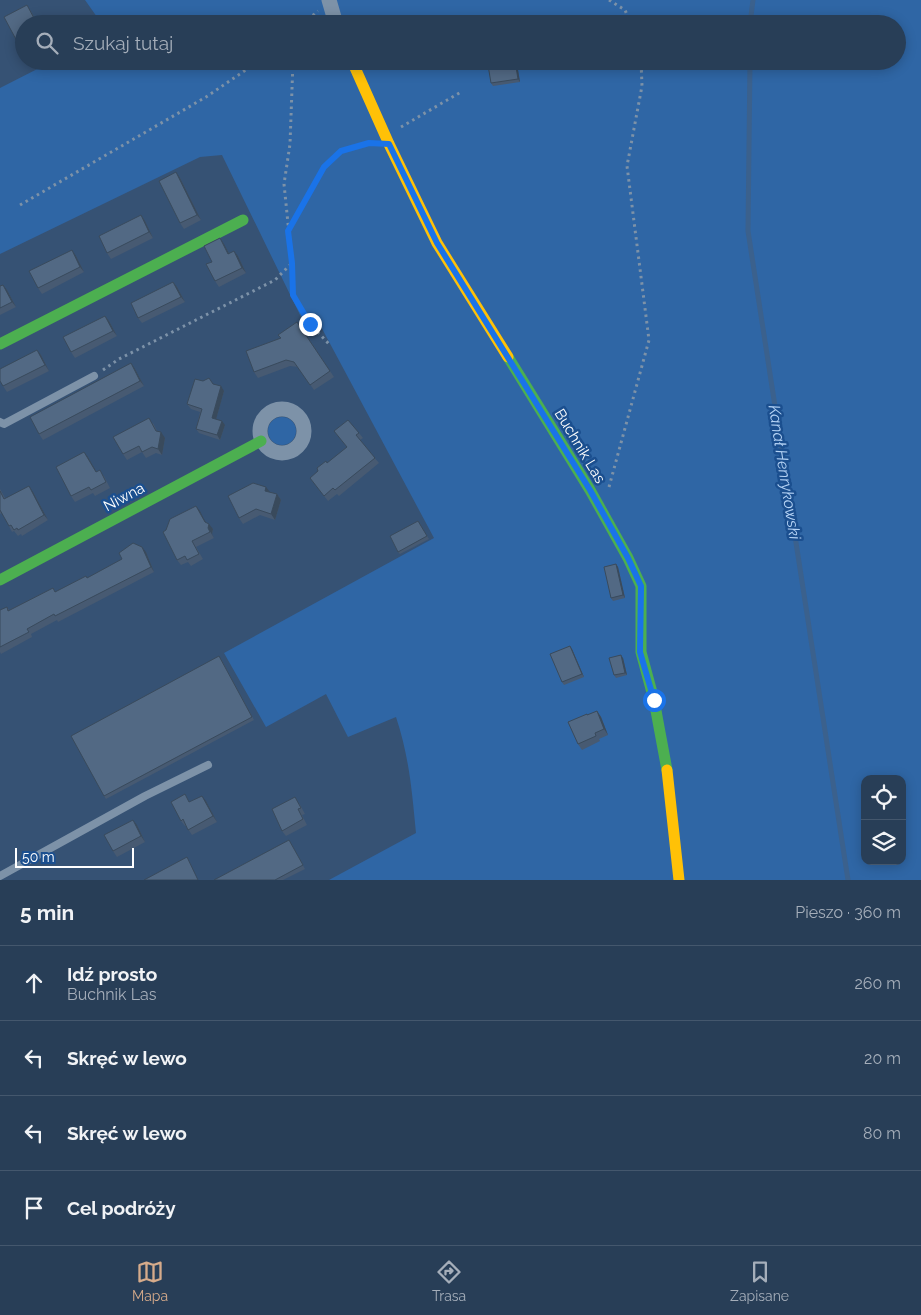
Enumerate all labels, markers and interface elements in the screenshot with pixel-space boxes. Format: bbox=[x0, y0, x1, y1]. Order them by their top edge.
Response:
search box bbox=[15, 15, 906, 70]
icon: search bbox=[33, 29, 61, 57]
text: Szukaj tutaj bbox=[73, 32, 173, 54]
route end bbox=[299, 313, 322, 336]
water label: Kanał Henrykowski bbox=[764, 403, 805, 541]
street label: Buchnik Las bbox=[551, 405, 609, 487]
street label: Niwna bbox=[100, 479, 148, 515]
route start bbox=[643, 689, 666, 712]
map controls bbox=[861, 775, 906, 865]
button: locate bbox=[861, 775, 906, 820]
button: layers bbox=[861, 820, 906, 865]
scale bar bbox=[15, 845, 134, 868]
text: 50 m bbox=[22, 849, 55, 865]
text: 5 min bbox=[20, 900, 74, 925]
text: Pieszo · 360 m bbox=[795, 903, 901, 922]
text: Idź prosto bbox=[67, 963, 157, 985]
icon: ahead bbox=[20, 969, 48, 997]
text: 260 m bbox=[854, 974, 901, 993]
text: Buchnik Las bbox=[67, 985, 156, 1004]
icon: left bbox=[20, 1044, 48, 1072]
text: Skręć w lewo bbox=[67, 1047, 187, 1069]
text: 20 m bbox=[864, 1049, 901, 1068]
icon: left bbox=[20, 1119, 48, 1147]
text: Skręć w lewo bbox=[67, 1122, 187, 1144]
text: 80 m bbox=[863, 1124, 901, 1143]
icon: arrive bbox=[20, 1194, 48, 1222]
text: Cel podróży bbox=[67, 1197, 176, 1219]
tab: Mapa bbox=[132, 1258, 168, 1304]
tab: Trasa bbox=[432, 1258, 466, 1304]
tab: Zapisane bbox=[730, 1258, 789, 1304]

